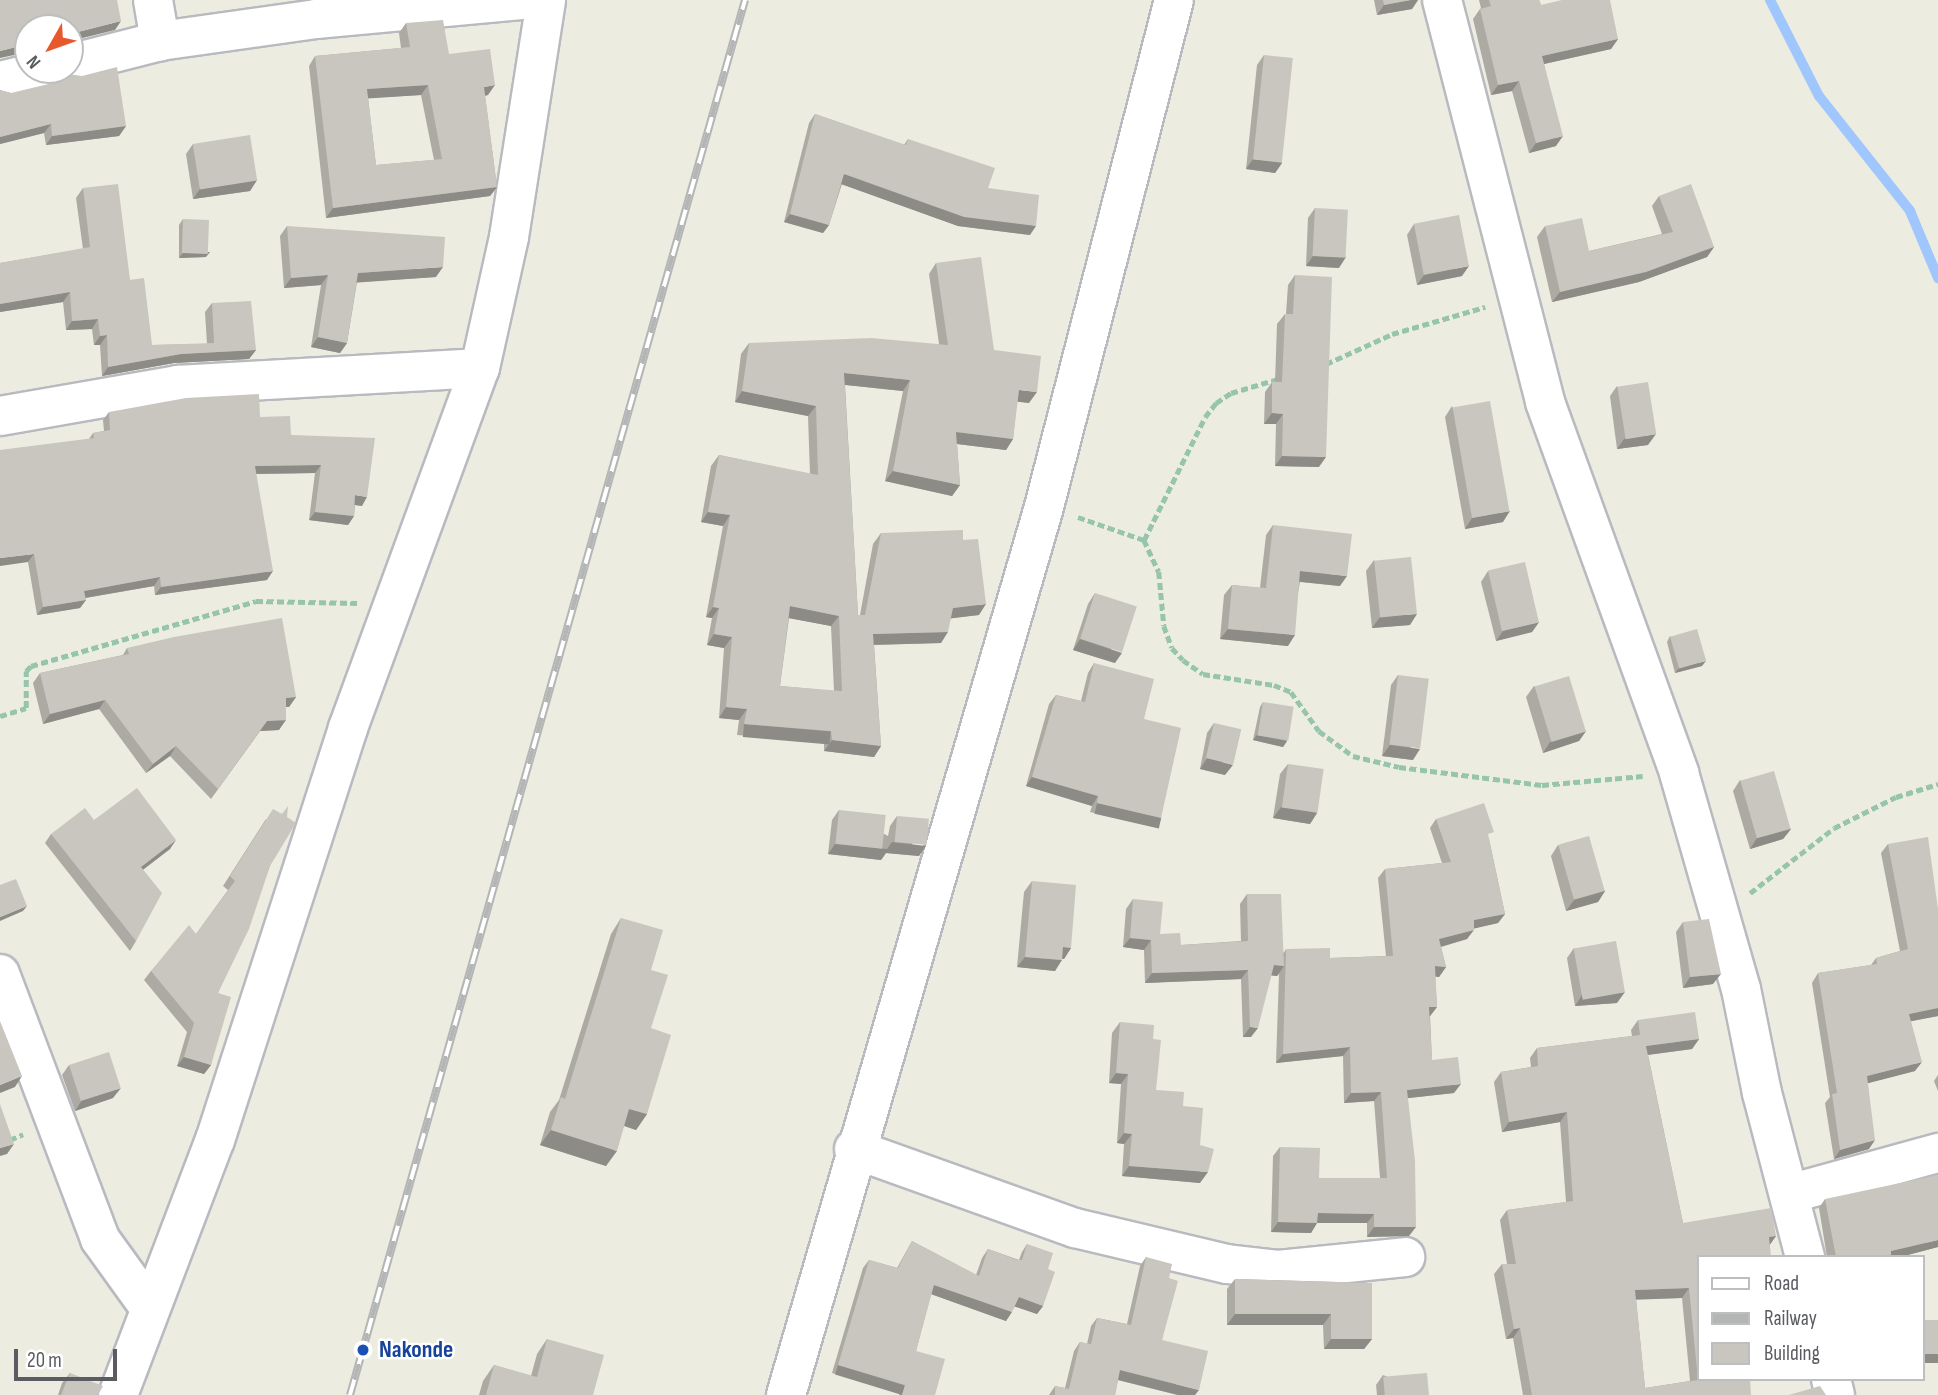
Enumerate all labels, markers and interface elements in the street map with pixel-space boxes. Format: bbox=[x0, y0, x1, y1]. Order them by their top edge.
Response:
north arrow bbox=[14, 14, 84, 84]
text: N bbox=[22, 50, 46, 73]
legend bbox=[1696, 1255, 1924, 1381]
text: Road bbox=[1764, 1271, 1799, 1296]
text: Railway bbox=[1764, 1306, 1817, 1331]
scale bar bbox=[18, 1336, 121, 1380]
place label: Nakonde bbox=[379, 1336, 453, 1364]
marker: Nakonde bbox=[353, 1340, 373, 1360]
text: Building bbox=[1764, 1341, 1820, 1366]
text: 20 m bbox=[27, 1348, 62, 1373]

